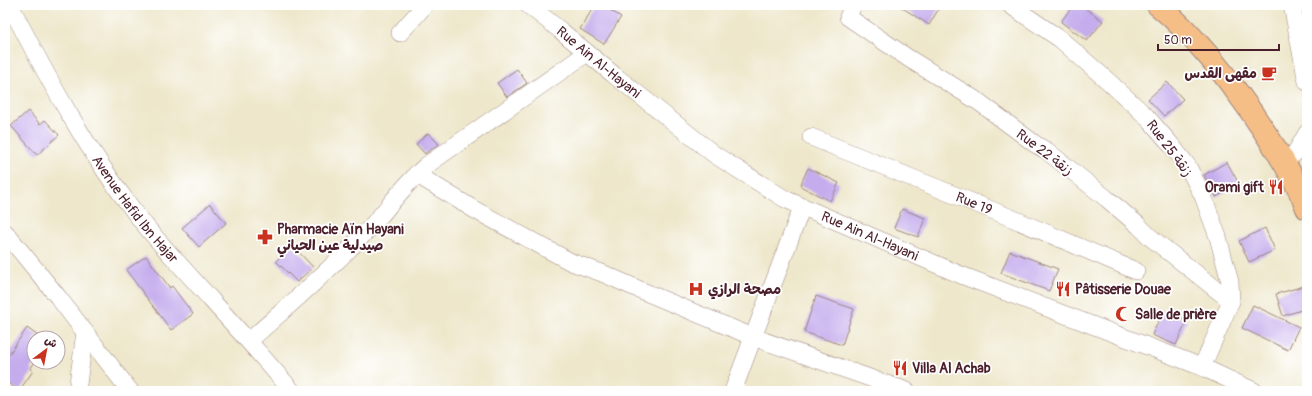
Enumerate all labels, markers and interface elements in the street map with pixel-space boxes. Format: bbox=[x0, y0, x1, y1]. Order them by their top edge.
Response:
street label: Rue Ain Al-Hayani bbox=[553, 23, 644, 102]
scale bar bbox=[1158, 26, 1279, 52]
text: 50 m bbox=[1164, 33, 1192, 48]
cafe icon: مقهى القدس bbox=[1260, 64, 1278, 82]
place label: مقهى القدس bbox=[1185, 65, 1257, 82]
street label: Rue 25 زنقة bbox=[1143, 117, 1196, 180]
street label: Rue 22 زنقة bbox=[1013, 126, 1076, 179]
street label: Avenue Hafid Ibn Hajar bbox=[88, 152, 182, 267]
restaurant icon: Orami gift bbox=[1267, 178, 1285, 196]
place label: Orami gift bbox=[1205, 179, 1264, 196]
street label: Rue 19 bbox=[953, 188, 995, 218]
street label: Rue Ain Al-Hayani bbox=[819, 208, 921, 265]
place label: Pharmacie Aïn Hayani صيدلية عين الحياني bbox=[277, 221, 404, 258]
pharmacy icon: Pharmacie Aïn Hayani صيدلية عين الحياني bbox=[256, 228, 274, 246]
hospital icon: مصحة الرازي bbox=[687, 280, 705, 298]
restaurant icon: Pâtisserie Douae bbox=[1054, 280, 1072, 298]
place label: مصحة الرازي bbox=[708, 281, 781, 300]
place label: Pâtisserie Douae bbox=[1075, 281, 1172, 298]
mosque icon: Salle de prière bbox=[1114, 305, 1132, 323]
place label: Salle de prière bbox=[1135, 306, 1217, 323]
north arrow bbox=[26, 330, 66, 370]
text: ش bbox=[42, 333, 60, 351]
restaurant icon: Villa Al Achab bbox=[891, 359, 909, 377]
place label: Villa Al Achab bbox=[912, 360, 991, 377]

